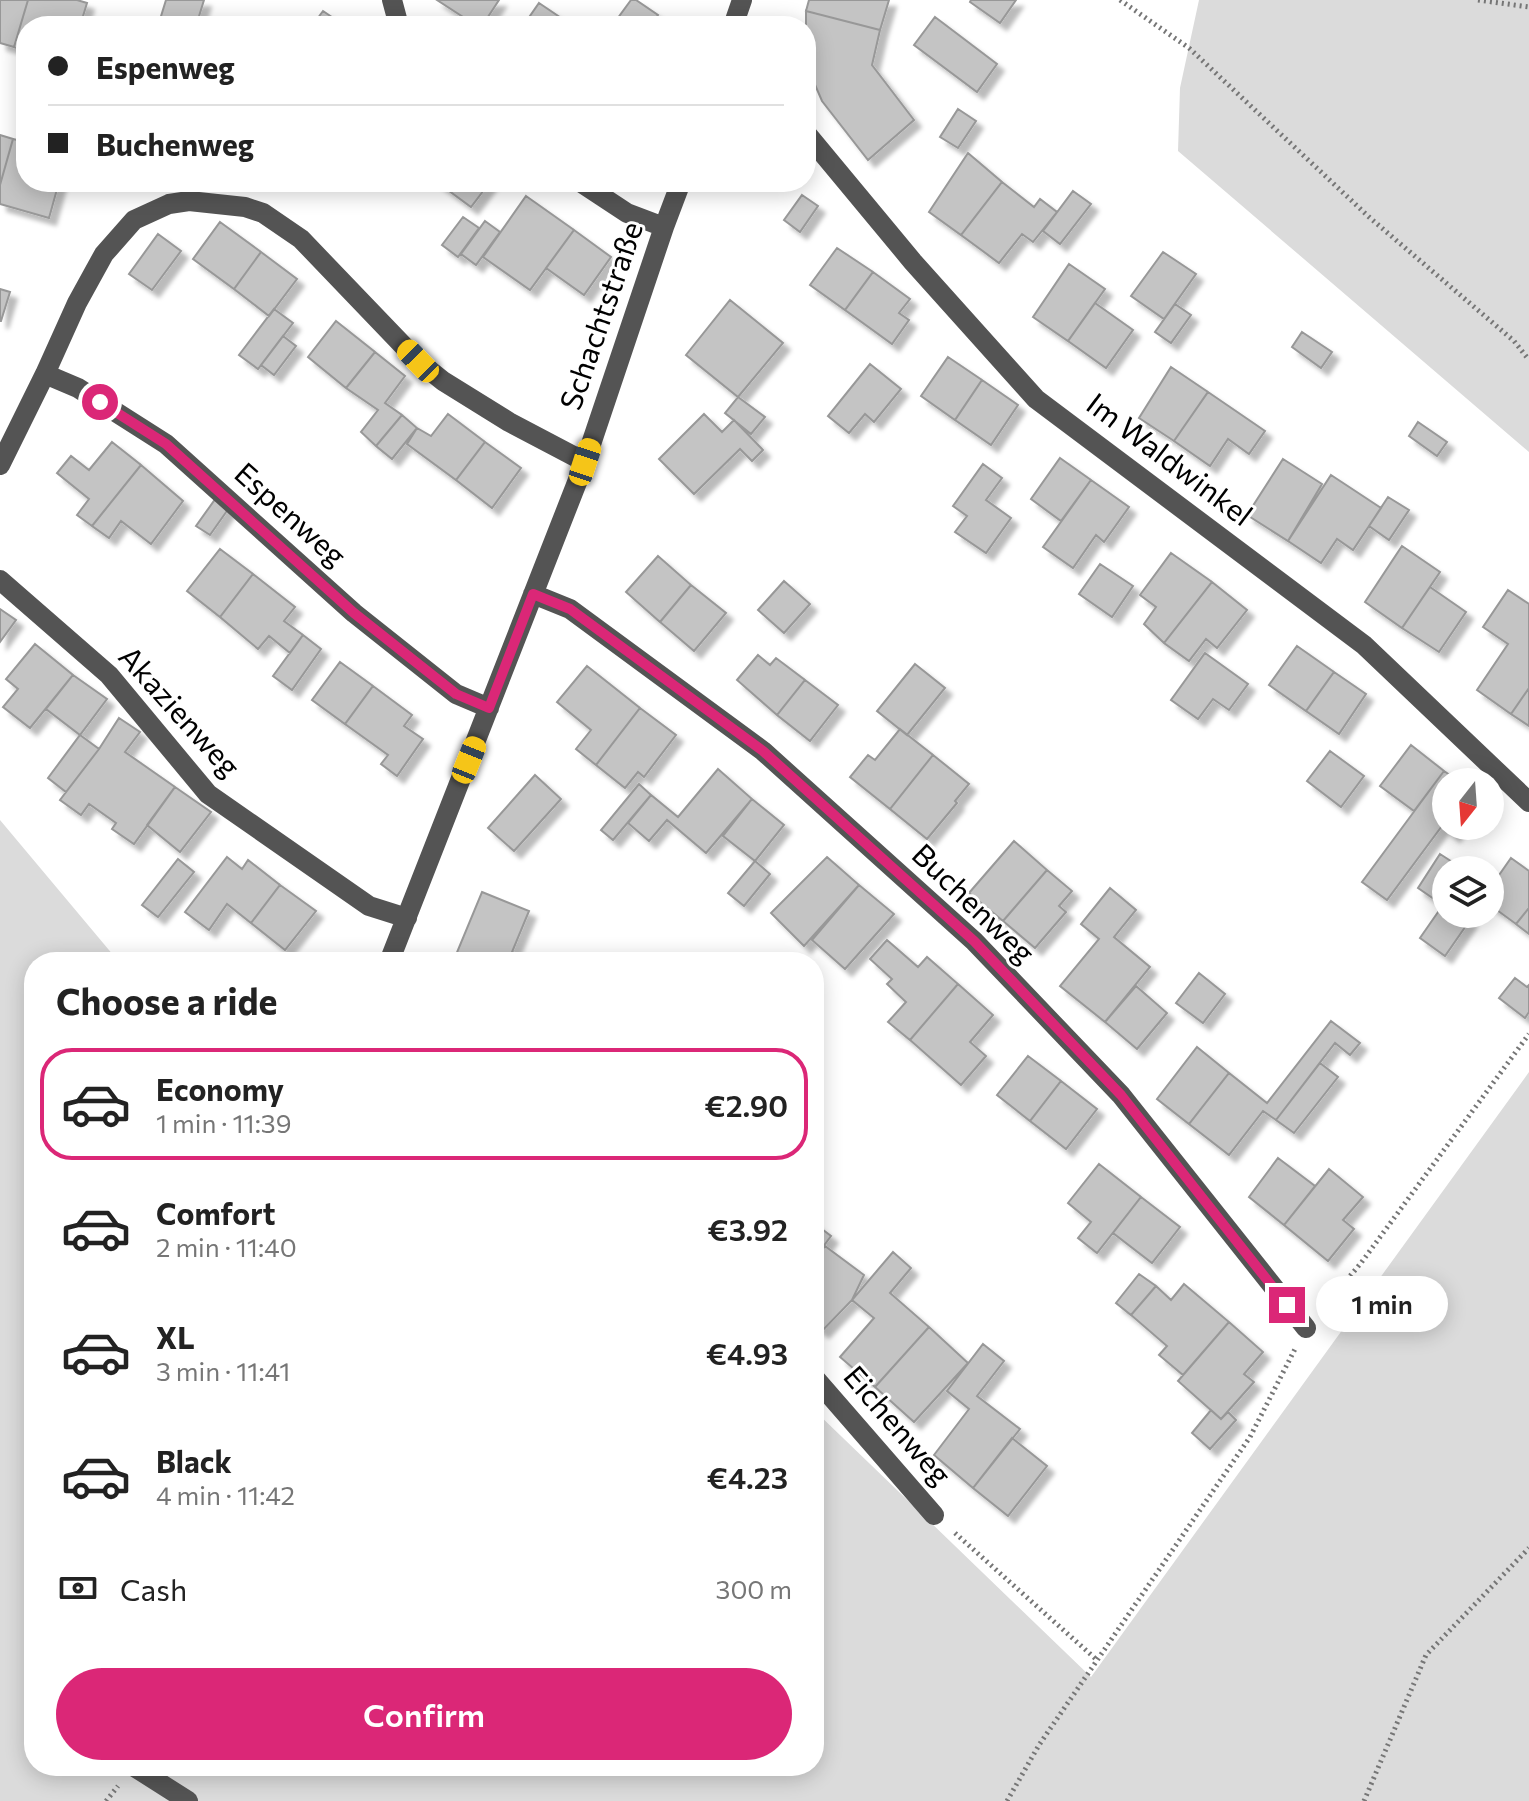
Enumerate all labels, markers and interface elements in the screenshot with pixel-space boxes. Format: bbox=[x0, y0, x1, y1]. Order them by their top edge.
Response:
text: Espenweg bbox=[96, 48, 235, 85]
text: Buchenweg bbox=[96, 125, 254, 162]
street label: Schachtstraße bbox=[550, 216, 649, 414]
car bbox=[393, 335, 443, 387]
route start bbox=[82, 384, 118, 420]
street label: Im Waldwinkel bbox=[1080, 384, 1261, 532]
car bbox=[566, 435, 604, 489]
street label: Espenweg bbox=[228, 453, 355, 573]
street label: Akazienweg bbox=[112, 637, 249, 783]
car bbox=[449, 733, 489, 787]
north arrow bbox=[1432, 768, 1504, 840]
map controls bbox=[1432, 768, 1504, 928]
street label: Buchenweg bbox=[906, 835, 1044, 970]
button: layers bbox=[1432, 856, 1504, 928]
text: Choose a ride bbox=[56, 978, 277, 1022]
icon: car bbox=[60, 1068, 132, 1140]
text: Economy bbox=[156, 1070, 284, 1107]
text: €2.90 bbox=[705, 1086, 788, 1123]
text: 1 min · 11:39 bbox=[156, 1107, 291, 1138]
icon: car bbox=[60, 1192, 132, 1264]
text: Comfort bbox=[156, 1194, 275, 1231]
text: €3.92 bbox=[708, 1210, 788, 1247]
text: 2 min · 11:40 bbox=[156, 1231, 297, 1262]
callout: 1 min bbox=[1315, 1277, 1447, 1333]
route end bbox=[1269, 1287, 1305, 1323]
text: 1 min bbox=[1351, 1288, 1413, 1319]
icon: car bbox=[60, 1316, 132, 1388]
text: XL bbox=[156, 1318, 195, 1355]
text: €4.93 bbox=[706, 1334, 788, 1371]
text: 3 min · 11:41 bbox=[156, 1355, 290, 1386]
street label: Eichenweg bbox=[837, 1357, 961, 1492]
icon: car bbox=[60, 1440, 132, 1512]
text: Black bbox=[156, 1442, 232, 1479]
text: €4.23 bbox=[707, 1458, 788, 1495]
text: 4 min · 11:42 bbox=[156, 1479, 295, 1510]
icon: cash bbox=[56, 1566, 100, 1610]
text: Cash bbox=[120, 1570, 187, 1607]
text: 300 m bbox=[716, 1573, 792, 1604]
button: Confirm bbox=[56, 1668, 792, 1760]

